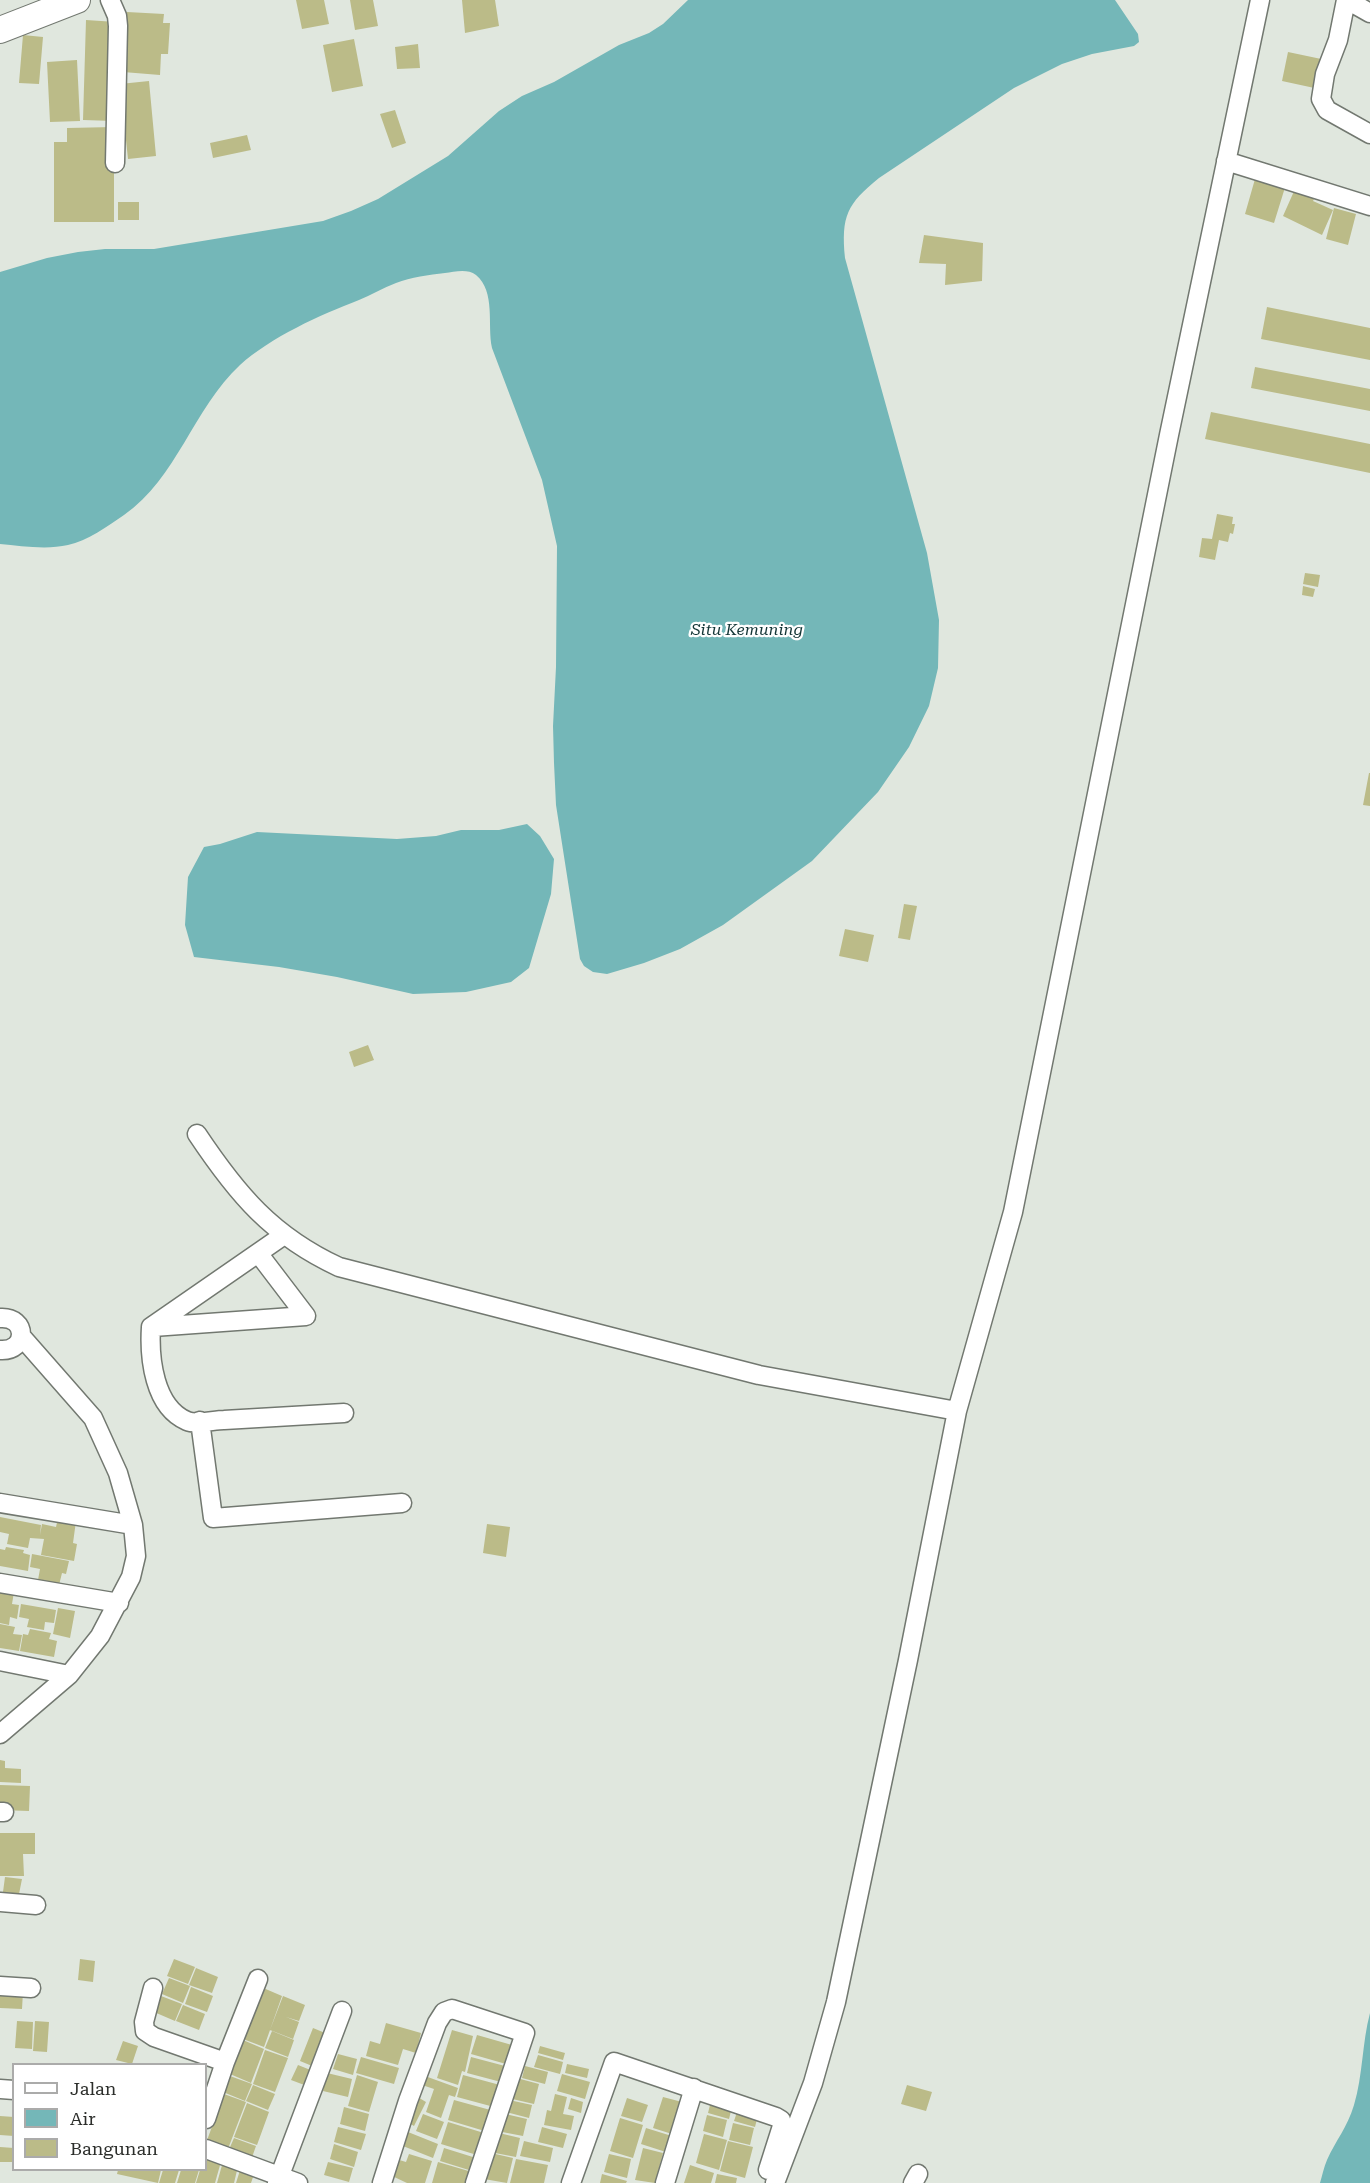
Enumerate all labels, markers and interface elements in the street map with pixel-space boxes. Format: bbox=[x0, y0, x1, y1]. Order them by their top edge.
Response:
water label: Situ Kemuning bbox=[691, 620, 803, 640]
legend bbox=[12, 2063, 207, 2171]
text: Jalan bbox=[70, 2078, 116, 2099]
text: Air bbox=[70, 2108, 96, 2129]
text: Bangunan bbox=[70, 2138, 158, 2159]

